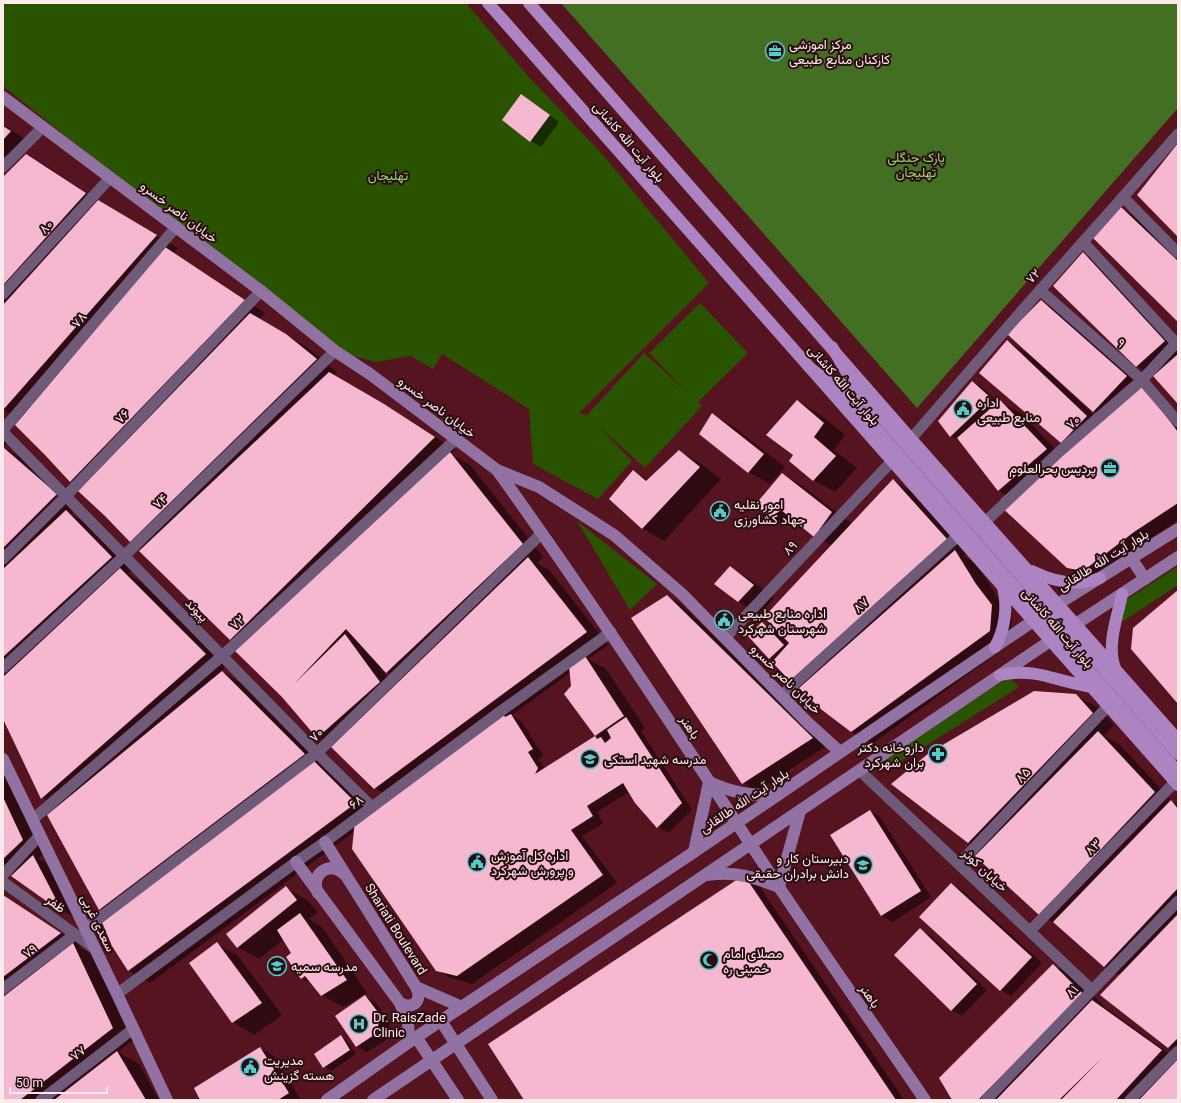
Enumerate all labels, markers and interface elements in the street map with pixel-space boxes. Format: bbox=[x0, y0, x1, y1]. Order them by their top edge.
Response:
place label: مرکز اموزشی کارکنان منابع طبیعی bbox=[789, 37, 890, 69]
office icon: مرکز اموزشی کارکنان منابع طبیعی bbox=[764, 40, 786, 62]
street label: بلوار آیت الله کاشانی bbox=[589, 99, 668, 186]
park label: پارک جنگلی تهلیجان bbox=[887, 150, 945, 181]
park label: تهلیجان bbox=[368, 168, 408, 184]
street label: خیابان ناصر خسرو bbox=[137, 178, 221, 247]
street label: ۸۰ bbox=[36, 217, 56, 237]
street label: ۷۲ bbox=[1023, 265, 1044, 286]
street label: ۷۸ bbox=[68, 309, 90, 331]
street label: ۹ bbox=[1114, 335, 1128, 351]
street label: بلوار آیت الله کاشانی bbox=[804, 342, 883, 429]
street label: خیابان ناصر خسرو bbox=[395, 373, 479, 442]
place label: اداره منابع طبیعی bbox=[977, 395, 1040, 427]
public building icon: اداره منابع طبیعی bbox=[952, 398, 974, 420]
street label: ۷۶ bbox=[112, 406, 132, 426]
street label: ۷۰ bbox=[1063, 412, 1083, 432]
office icon: پردیس بحرالعلوم bbox=[1099, 457, 1121, 479]
place label: پردیس بحرالعلوم bbox=[1009, 461, 1096, 478]
street label: ۷۴ bbox=[149, 490, 171, 512]
place label: امور نقلیه جهاد کشاورزی bbox=[734, 497, 806, 528]
public building icon: امور نقلیه جهاد کشاورزی bbox=[709, 500, 731, 522]
street label: بلوار آیت الله طالقانی bbox=[1055, 526, 1152, 595]
street label: ۸۹ bbox=[780, 538, 800, 558]
street label: بلوار آیت الله کاشانی bbox=[1018, 585, 1097, 672]
street label: ۸۷ bbox=[850, 594, 872, 616]
street label: پیوند bbox=[181, 595, 212, 626]
place label: اداره منابع طبیعی شهرستان شهرکرد bbox=[738, 606, 826, 637]
public building icon: اداره منابع طبیعی شهرستان شهرکرد bbox=[713, 609, 735, 631]
street label: ۷۲ bbox=[227, 611, 248, 632]
street label: خیابان ناصر خسرو bbox=[747, 641, 824, 718]
street label: باهنر bbox=[675, 711, 703, 743]
street label: ۷۰ bbox=[306, 725, 326, 745]
place label: داروخانه دکتر بران شهرکرد bbox=[856, 740, 924, 771]
pharmacy icon: داروخانه دکتر بران شهرکرد bbox=[927, 743, 949, 765]
school or university icon: مدرسه شهید استکی bbox=[579, 748, 601, 770]
place label: مدرسه شهید استکی bbox=[604, 752, 706, 768]
street label: ۸۵ bbox=[1012, 764, 1034, 786]
street label: بلوار آیت الله طالقانی bbox=[697, 766, 792, 837]
street label: ۶۸ bbox=[346, 792, 366, 812]
street label: ۸۳ bbox=[1082, 836, 1104, 858]
street label: خیابان کوثر bbox=[958, 845, 1011, 896]
place label: اداره کل آموزش و پرورش شهرکرد bbox=[491, 848, 574, 880]
public building icon: اداره کل آموزش و پرورش شهرکرد bbox=[466, 851, 488, 873]
place label: دبیرستان کار و دانش برادران حقیقی bbox=[746, 851, 849, 882]
school or university icon: دبیرستان کار و دانش برادران حقیقی bbox=[852, 854, 874, 876]
street label: Shariati Boulevard bbox=[362, 881, 430, 977]
street label: ظفر bbox=[42, 891, 68, 917]
street label: سعدی غربی bbox=[77, 892, 118, 955]
street label: ۷۹ bbox=[20, 941, 40, 961]
place label: مصلای امام خمینی ره bbox=[723, 946, 782, 977]
mosque icon: مصلای امام خمینی ره bbox=[698, 949, 720, 971]
school or university icon: مدرسه سمیه bbox=[266, 955, 288, 977]
place label: مدرسه سمیه bbox=[291, 959, 358, 975]
street label: باهنر bbox=[855, 980, 883, 1012]
street label: ۸۱ bbox=[1063, 982, 1081, 1000]
place label: Dr. RaisZade Clinic bbox=[373, 1010, 446, 1040]
hospital icon: Dr. RaisZade Clinic bbox=[348, 1013, 370, 1035]
street label: ۷۷ bbox=[67, 1042, 89, 1064]
place label: مدیریت هسته گزینش bbox=[264, 1053, 334, 1084]
public building icon: مدیریت هسته گزینش bbox=[239, 1056, 261, 1078]
scale bar bbox=[10, 1069, 107, 1095]
text: 50 m bbox=[16, 1076, 43, 1090]

